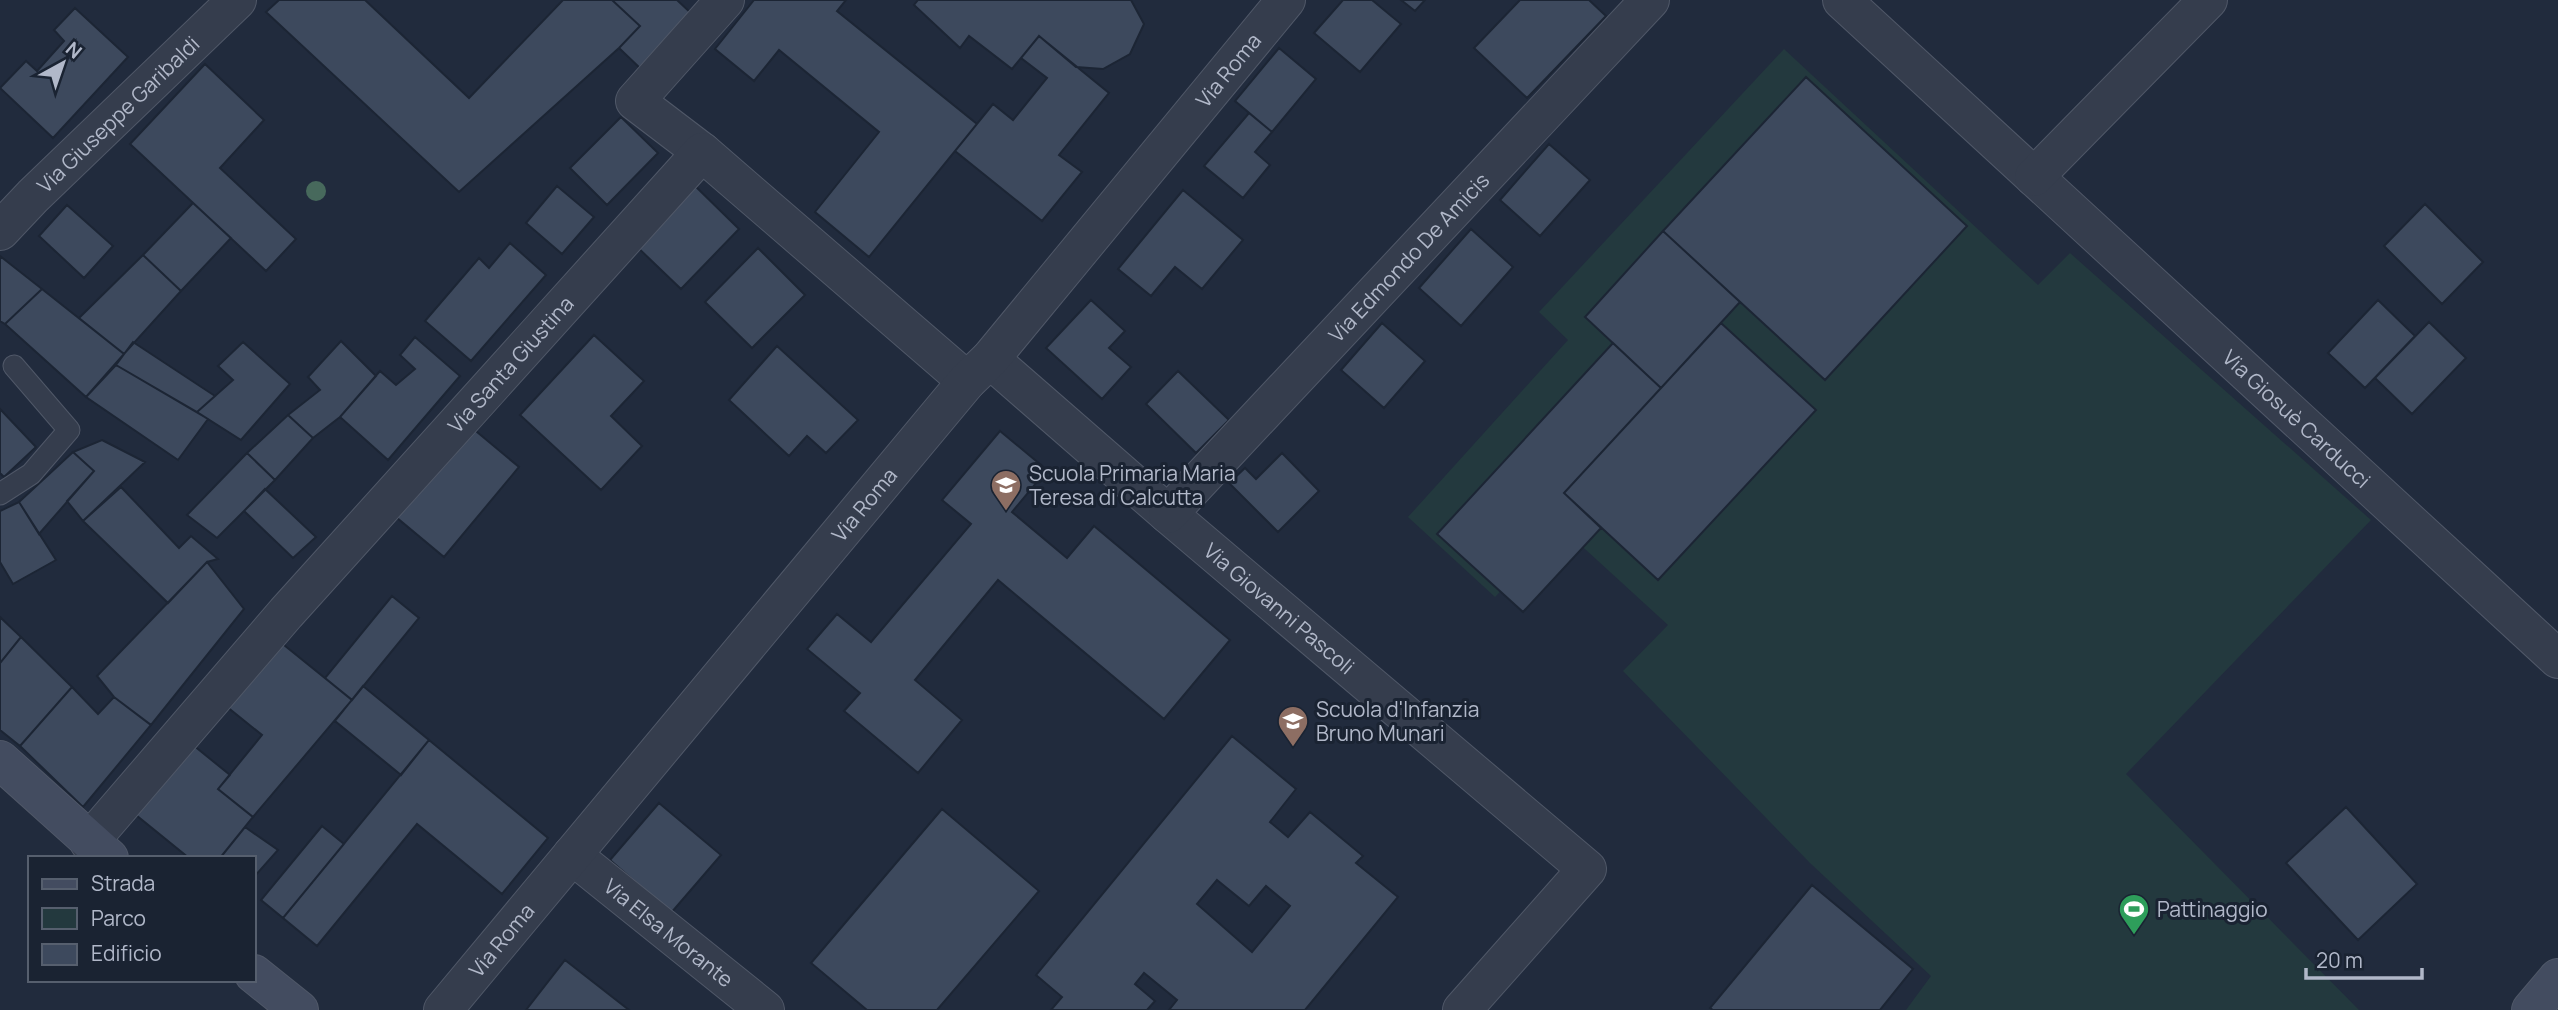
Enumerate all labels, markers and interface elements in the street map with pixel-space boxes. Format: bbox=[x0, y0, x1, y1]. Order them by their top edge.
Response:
street label: Via Roma bbox=[1189, 27, 1267, 113]
north arrow bbox=[28, 28, 98, 98]
street label: Via Giuseppe Garibaldi bbox=[31, 30, 205, 199]
text: N bbox=[60, 36, 88, 64]
street label: Via Edmondo De Amicis bbox=[1322, 166, 1495, 348]
street label: Via Santa Giustina bbox=[441, 290, 579, 439]
street label: Via Giosuè Carducci bbox=[2217, 343, 2377, 494]
place label: Scuola Primaria Maria Teresa di Calcutta bbox=[1029, 459, 1236, 511]
street label: Via Roma bbox=[825, 462, 903, 547]
school or university icon: Scuola Primaria Maria Teresa di Calcutta bbox=[989, 468, 1023, 512]
street label: Via Giovanni Pascoli bbox=[1198, 537, 1361, 680]
place label: Scuola d'Infanzia Bruno Munari bbox=[1316, 695, 1480, 747]
school or university icon: Scuola d'Infanzia Bruno Munari bbox=[1276, 704, 1310, 748]
legend bbox=[28, 856, 256, 982]
text: Strada bbox=[91, 869, 155, 897]
street label: Via Elsa Morante bbox=[598, 872, 739, 993]
sports icon: Pattinaggio bbox=[2117, 892, 2151, 936]
place label: Pattinaggio bbox=[2157, 895, 2268, 923]
street label: Via Roma bbox=[462, 897, 540, 983]
text: Parco bbox=[91, 904, 146, 932]
scale bar bbox=[2306, 936, 2422, 980]
text: Edificio bbox=[91, 939, 162, 967]
text: 20 m bbox=[2316, 946, 2363, 974]

